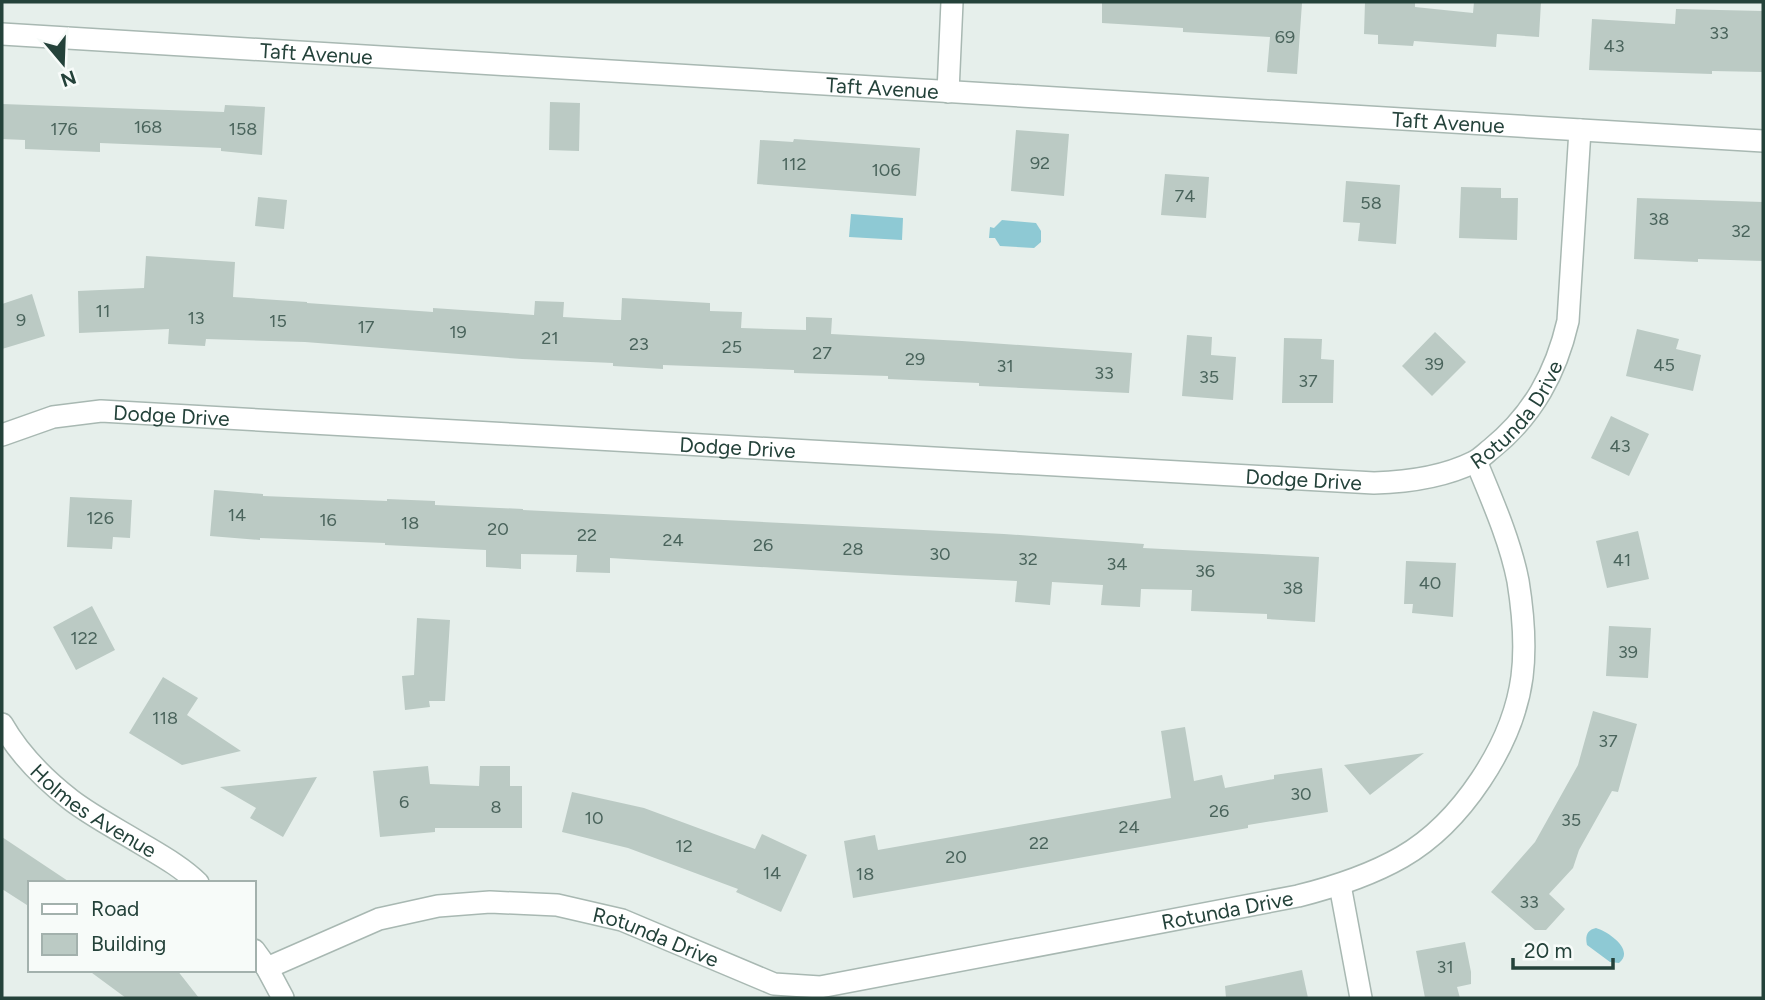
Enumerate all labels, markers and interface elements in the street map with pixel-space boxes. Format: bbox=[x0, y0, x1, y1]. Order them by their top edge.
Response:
house number: 33 bbox=[1709, 22, 1729, 44]
house number: 69 bbox=[1275, 26, 1295, 48]
north arrow bbox=[28, 28, 98, 98]
house number: 43 bbox=[1604, 35, 1624, 57]
street label: Taft Avenue bbox=[259, 37, 374, 69]
text: N bbox=[58, 65, 79, 92]
street label: Taft Avenue bbox=[825, 72, 940, 103]
street label: Taft Avenue bbox=[1391, 106, 1505, 138]
house number: 168 bbox=[134, 116, 162, 138]
house number: 176 bbox=[50, 118, 78, 140]
house number: 158 bbox=[229, 118, 257, 140]
house number: 92 bbox=[1030, 152, 1050, 174]
house number: 112 bbox=[782, 153, 806, 175]
house number: 106 bbox=[871, 159, 901, 181]
house number: 74 bbox=[1175, 185, 1195, 207]
house number: 58 bbox=[1360, 192, 1382, 214]
house number: 38 bbox=[1649, 208, 1669, 230]
house number: 32 bbox=[1731, 220, 1751, 242]
house number: 11 bbox=[96, 300, 110, 322]
house number: 13 bbox=[187, 307, 205, 329]
house number: 9 bbox=[16, 309, 26, 331]
house number: 15 bbox=[269, 310, 287, 332]
house number: 17 bbox=[357, 316, 375, 338]
house number: 19 bbox=[449, 321, 467, 343]
house number: 21 bbox=[541, 327, 559, 349]
house number: 23 bbox=[629, 333, 649, 355]
house number: 25 bbox=[722, 336, 742, 358]
house number: 27 bbox=[812, 342, 832, 364]
house number: 29 bbox=[905, 348, 925, 370]
house number: 39 bbox=[1424, 353, 1444, 375]
house number: 45 bbox=[1653, 354, 1675, 376]
house number: 31 bbox=[996, 355, 1014, 377]
street label: Rotunda Drive bbox=[1465, 357, 1567, 474]
house number: 33 bbox=[1094, 362, 1114, 384]
house number: 35 bbox=[1199, 366, 1219, 388]
house number: 37 bbox=[1298, 370, 1318, 392]
street label: Dodge Drive bbox=[113, 399, 230, 431]
street label: Dodge Drive bbox=[679, 431, 796, 463]
house number: 43 bbox=[1610, 435, 1630, 457]
street label: Dodge Drive bbox=[1245, 463, 1362, 495]
house number: 14 bbox=[228, 504, 246, 526]
house number: 126 bbox=[86, 507, 114, 529]
house number: 16 bbox=[319, 509, 337, 531]
house number: 18 bbox=[401, 512, 419, 534]
house number: 20 bbox=[487, 518, 509, 540]
house number: 22 bbox=[577, 524, 597, 546]
house number: 24 bbox=[662, 529, 684, 551]
house number: 26 bbox=[753, 534, 773, 556]
house number: 28 bbox=[842, 538, 864, 560]
house number: 30 bbox=[929, 543, 951, 565]
house number: 32 bbox=[1018, 548, 1038, 570]
house number: 41 bbox=[1613, 549, 1631, 571]
house number: 34 bbox=[1107, 553, 1127, 575]
house number: 36 bbox=[1195, 560, 1215, 582]
house number: 40 bbox=[1419, 572, 1441, 594]
house number: 38 bbox=[1283, 577, 1303, 599]
house number: 122 bbox=[70, 627, 98, 649]
house number: 39 bbox=[1618, 641, 1638, 663]
house number: 118 bbox=[152, 707, 178, 729]
house number: 37 bbox=[1598, 730, 1618, 752]
street label: Holmes Avenue bbox=[25, 758, 161, 863]
house number: 30 bbox=[1290, 783, 1312, 805]
house number: 6 bbox=[399, 791, 409, 813]
house number: 8 bbox=[490, 796, 502, 818]
house number: 26 bbox=[1209, 800, 1229, 822]
house number: 10 bbox=[585, 807, 603, 829]
house number: 35 bbox=[1561, 809, 1581, 831]
house number: 24 bbox=[1118, 816, 1140, 838]
house number: 22 bbox=[1029, 832, 1049, 854]
house number: 12 bbox=[675, 835, 693, 857]
house number: 20 bbox=[945, 846, 967, 868]
house number: 14 bbox=[763, 862, 781, 884]
house number: 18 bbox=[856, 863, 874, 885]
legend bbox=[28, 881, 256, 972]
street label: Rotunda Drive bbox=[1159, 885, 1295, 934]
house number: 33 bbox=[1519, 891, 1539, 913]
text: Road bbox=[91, 896, 139, 921]
street label: Rotunda Drive bbox=[591, 901, 723, 972]
scale bar bbox=[1513, 926, 1613, 970]
text: Building bbox=[91, 931, 166, 956]
text: 20 m bbox=[1524, 938, 1572, 963]
house number: 31 bbox=[1436, 956, 1454, 978]

